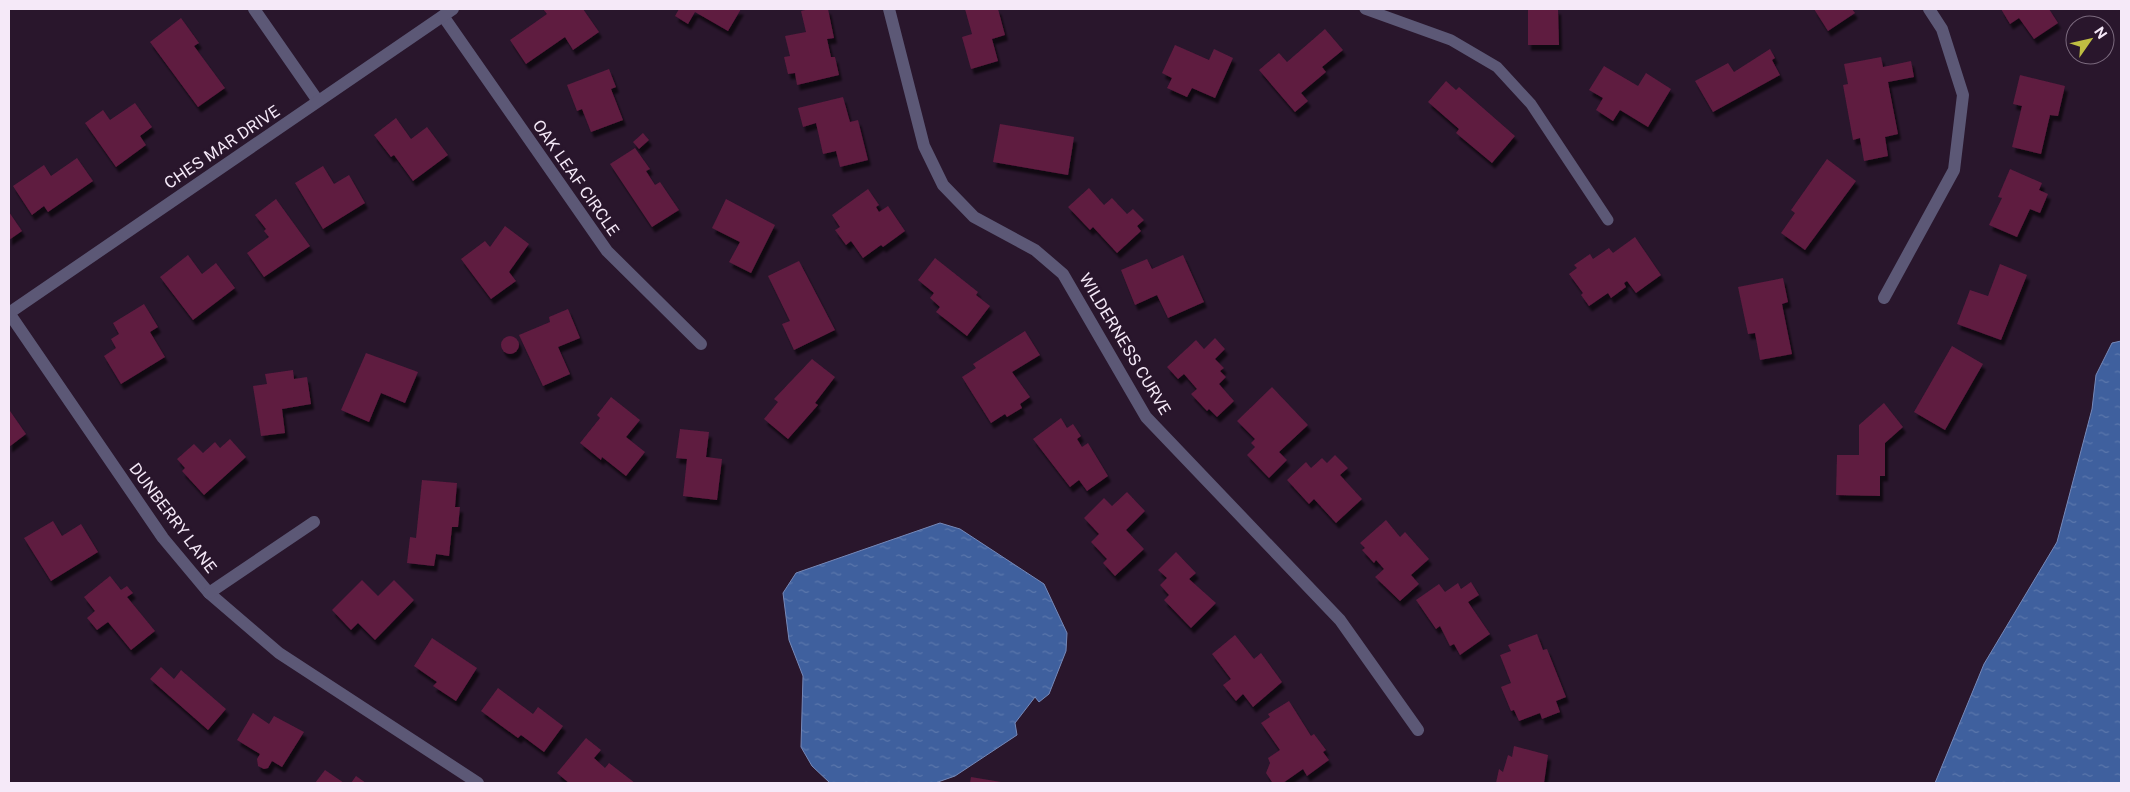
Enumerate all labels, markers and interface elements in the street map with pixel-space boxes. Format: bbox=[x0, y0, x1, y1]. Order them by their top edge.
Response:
north arrow bbox=[2065, 15, 2115, 65]
text: N bbox=[2091, 24, 2110, 42]
street label: CHES MAR DRIVE bbox=[161, 101, 283, 193]
street label: OAK LEAF CIRCLE bbox=[529, 116, 623, 240]
street label: WILDERNESS CURVE bbox=[1075, 270, 1175, 418]
street label: DUNBERRY LANE bbox=[125, 459, 221, 577]

